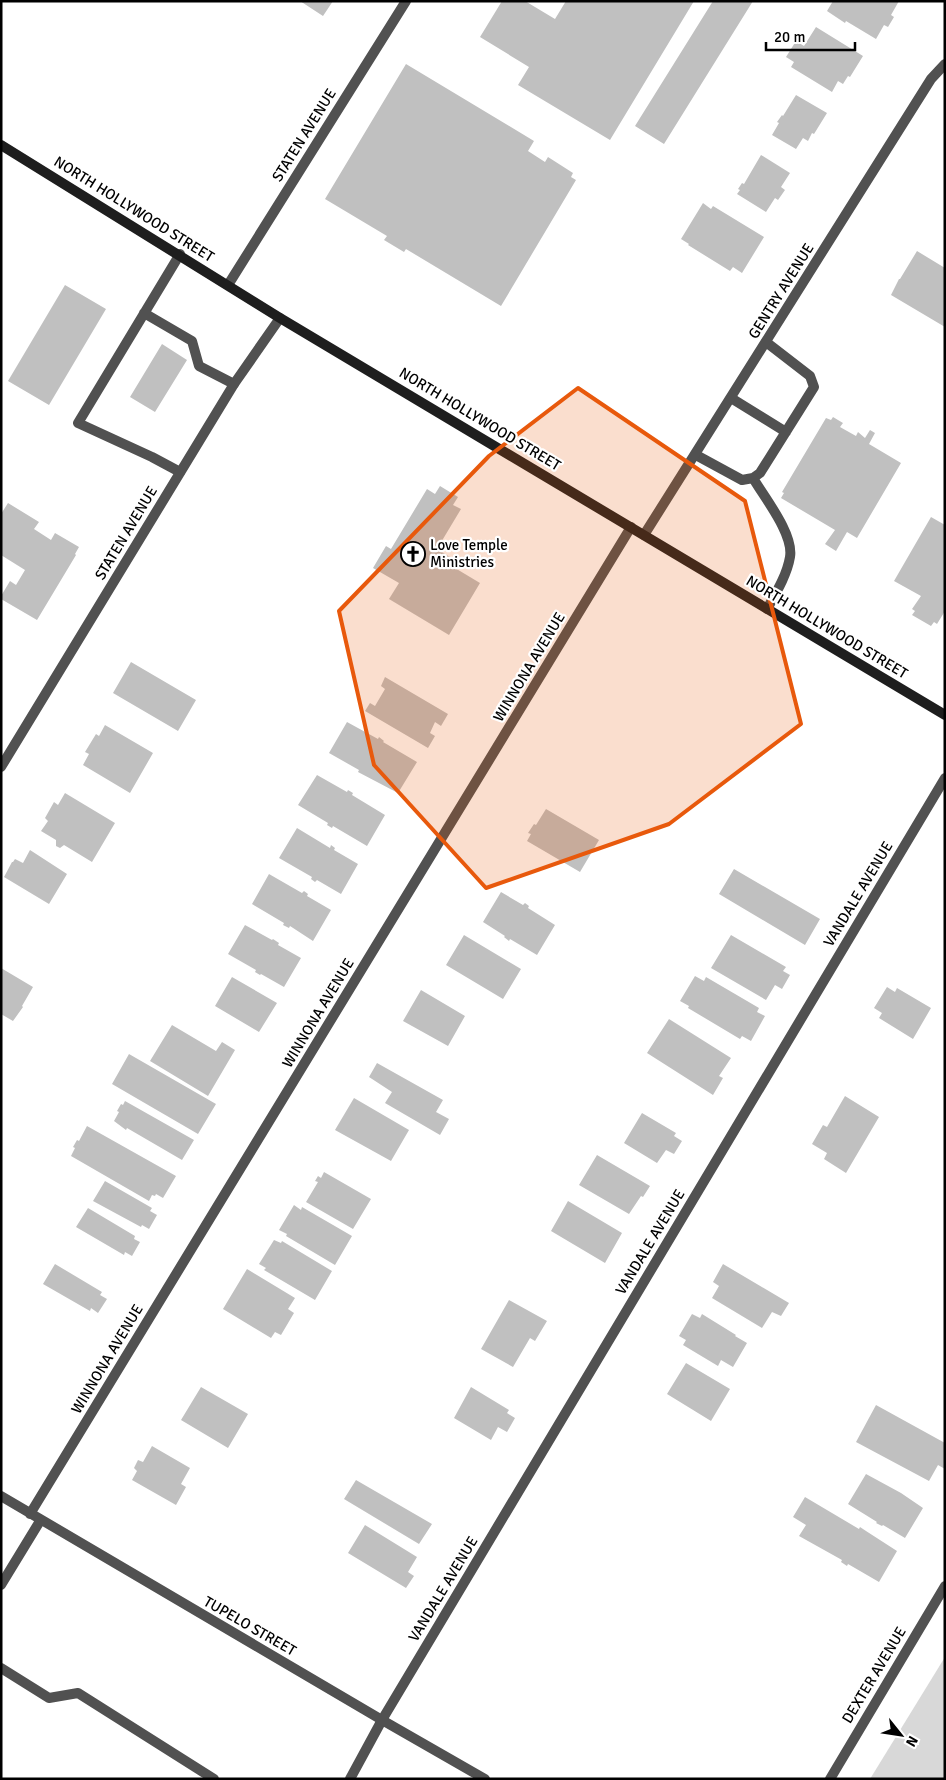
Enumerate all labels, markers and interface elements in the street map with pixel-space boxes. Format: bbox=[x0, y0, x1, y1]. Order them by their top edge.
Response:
scale bar bbox=[766, 20, 855, 52]
text: 20 m bbox=[774, 28, 805, 46]
street label: STATEN AVENUE bbox=[268, 85, 340, 185]
street label: NORTH HOLLYWOOD STREET bbox=[51, 152, 218, 266]
street label: GENTRY AVENUE bbox=[744, 240, 818, 342]
street label: NORTH HOLLYWOOD STREET bbox=[396, 364, 565, 475]
street label: STATEN AVENUE bbox=[91, 483, 161, 583]
place label: Love Temple Ministries bbox=[430, 536, 508, 571]
church icon: Love Temple Ministries bbox=[400, 541, 426, 567]
street label: NORTH HOLLYWOOD STREET bbox=[743, 572, 912, 683]
street label: WINNONA AVENUE bbox=[489, 609, 569, 725]
street label: VANDALE AVENUE bbox=[819, 838, 897, 950]
street label: WINNONA AVENUE bbox=[278, 955, 358, 1071]
street label: VANDALE AVENUE bbox=[611, 1186, 689, 1298]
street label: WINNONA AVENUE bbox=[67, 1301, 147, 1417]
street label: VANDALE AVENUE bbox=[404, 1533, 482, 1645]
street label: TUPELO STREET bbox=[201, 1592, 300, 1660]
street label: DEXTER AVENUE bbox=[838, 1623, 910, 1727]
north arrow bbox=[876, 1710, 926, 1760]
text: N bbox=[902, 1733, 922, 1750]

